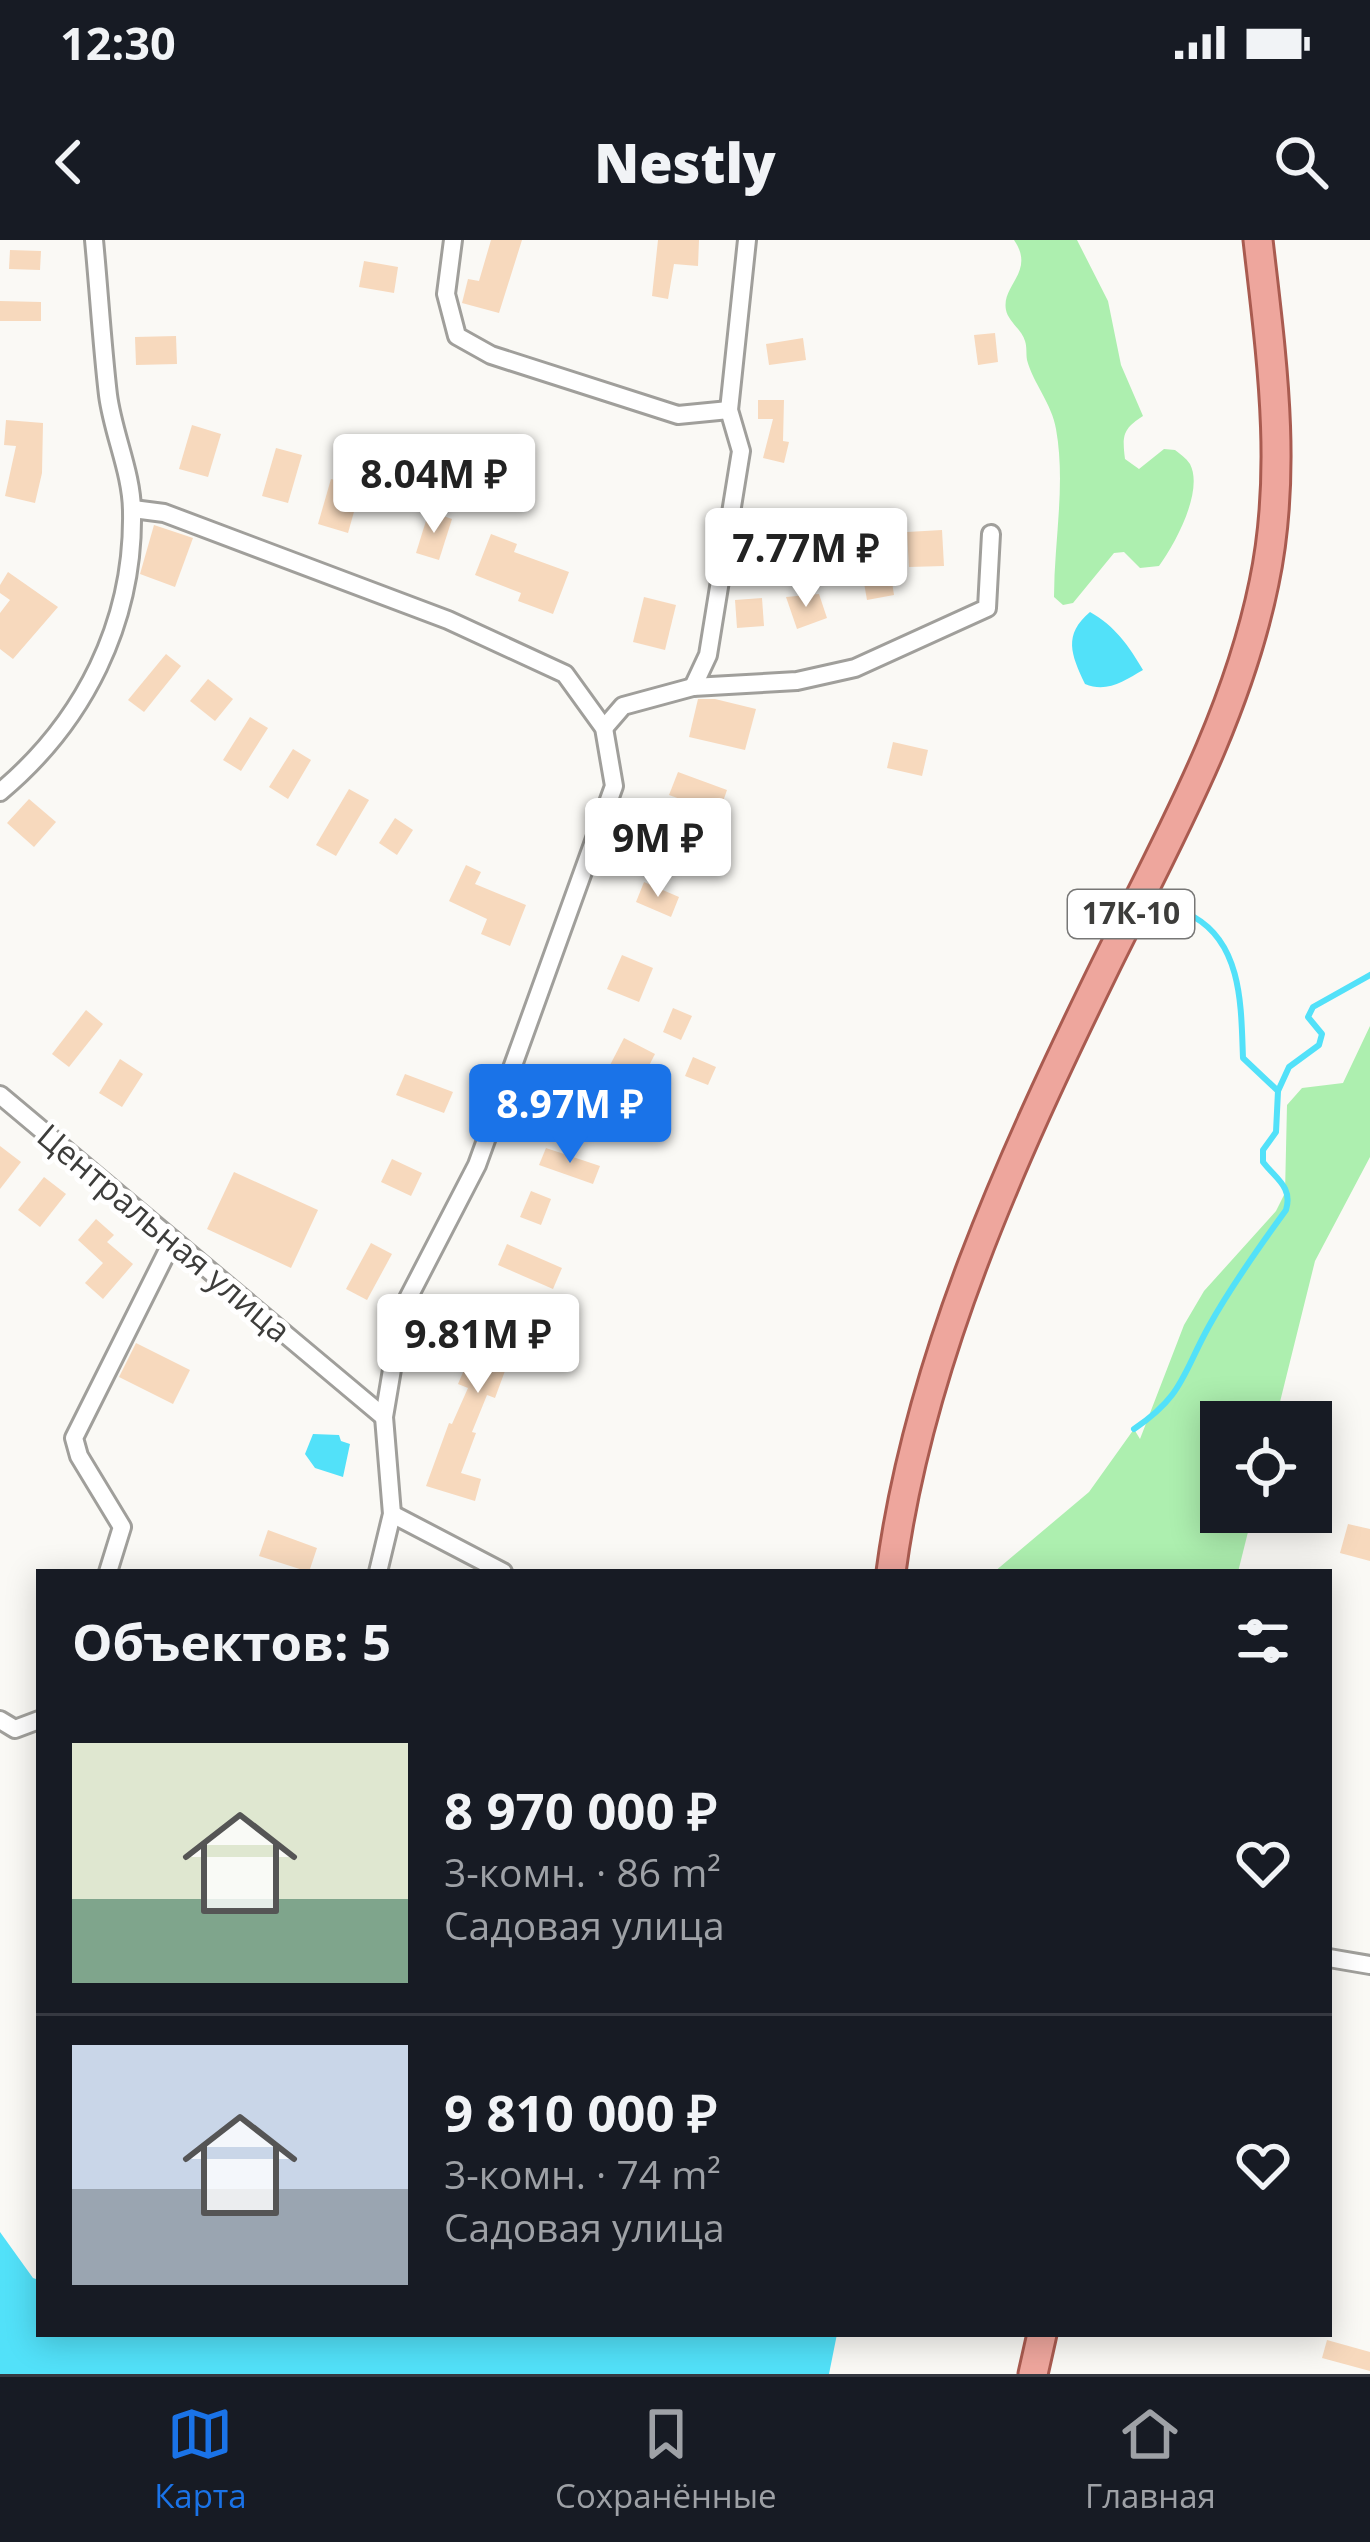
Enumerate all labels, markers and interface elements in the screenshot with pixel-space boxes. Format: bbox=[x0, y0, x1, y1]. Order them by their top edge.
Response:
text: 12:30 bbox=[60, 12, 176, 73]
text: Nestly bbox=[594, 125, 776, 199]
icon: back bbox=[36, 129, 102, 195]
icon: search bbox=[1268, 129, 1334, 195]
pin: 8.04M ₽ bbox=[323, 434, 545, 536]
text: 8.04M ₽ bbox=[360, 446, 508, 499]
pin: 7.77M ₽ bbox=[695, 508, 917, 610]
text: 7.77M ₽ bbox=[732, 520, 880, 573]
pin: 9M ₽ bbox=[587, 798, 729, 900]
text: 9M ₽ bbox=[612, 810, 704, 863]
road number: 17К-10 bbox=[1068, 890, 1194, 938]
pin: 8.97M ₽ bbox=[459, 1064, 681, 1166]
text: 8.97M ₽ bbox=[496, 1076, 644, 1129]
street label: Центральная улица bbox=[28, 1113, 300, 1352]
pin: 9.81M ₽ bbox=[367, 1294, 589, 1396]
text: 9.81M ₽ bbox=[404, 1306, 552, 1359]
map controls bbox=[1200, 1401, 1332, 1533]
button: locate bbox=[1200, 1401, 1332, 1533]
text: Объектов: 5 bbox=[72, 1606, 391, 1676]
icon: filters bbox=[1230, 1608, 1296, 1674]
text: 8 970 000 ₽ bbox=[444, 1775, 718, 1845]
icon: home bbox=[168, 1791, 312, 1935]
icon: heart bbox=[1230, 1830, 1296, 1896]
text: 3-комн. · 86 m² bbox=[444, 1845, 721, 1898]
text: Садовая улица bbox=[444, 1898, 725, 1951]
text: 9 810 000 ₽ bbox=[444, 2077, 718, 2147]
icon: home bbox=[168, 2093, 312, 2237]
icon: heart bbox=[1230, 2132, 1296, 2198]
text: 3-комн. · 74 m² bbox=[444, 2147, 721, 2200]
text: Садовая улица bbox=[444, 2200, 725, 2253]
tab: Карта bbox=[154, 2401, 247, 2518]
tab: Сохранённые bbox=[555, 2401, 777, 2518]
tab: Главная bbox=[1085, 2401, 1216, 2518]

